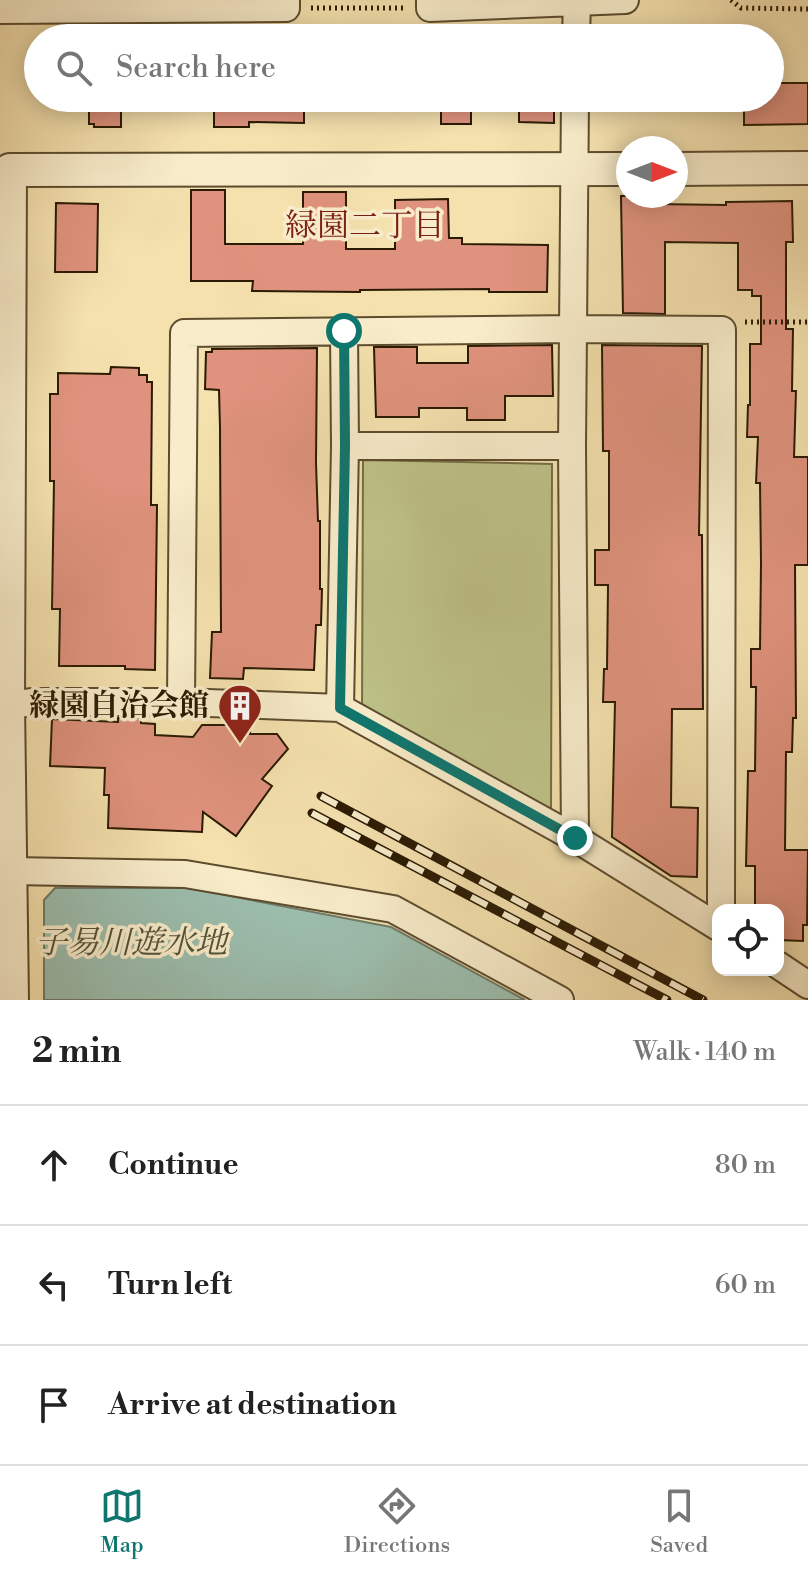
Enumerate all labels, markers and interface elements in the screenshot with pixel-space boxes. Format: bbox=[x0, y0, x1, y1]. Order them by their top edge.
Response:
search box bbox=[24, 24, 784, 112]
icon: search bbox=[52, 46, 96, 90]
text: Search here bbox=[116, 49, 276, 87]
north arrow bbox=[616, 136, 688, 208]
district label: 緑園二丁目 bbox=[285, 206, 445, 246]
route start bbox=[326, 313, 362, 349]
building icon: 緑園自治会館 bbox=[216, 682, 264, 745]
place label: 緑園自治会館 bbox=[29, 687, 209, 725]
route end bbox=[557, 820, 593, 856]
map controls bbox=[712, 904, 784, 976]
button: locate bbox=[712, 904, 784, 976]
water label: 子易川遊水地 bbox=[35, 923, 230, 963]
text: 2 min bbox=[32, 1031, 121, 1073]
text: Walk · 140 m bbox=[634, 1036, 776, 1068]
icon: ahead bbox=[32, 1143, 76, 1187]
text: Continue bbox=[108, 1146, 239, 1184]
text: 80 m bbox=[715, 1149, 776, 1181]
icon: left bbox=[32, 1263, 76, 1307]
text: Turn left bbox=[108, 1266, 232, 1304]
text: 60 m bbox=[715, 1269, 776, 1301]
icon: arrive bbox=[32, 1383, 76, 1427]
text: Arrive at destination bbox=[108, 1386, 397, 1424]
tab: Map bbox=[100, 1484, 144, 1559]
tab: Directions bbox=[344, 1484, 450, 1559]
tab: Saved bbox=[650, 1484, 708, 1559]

